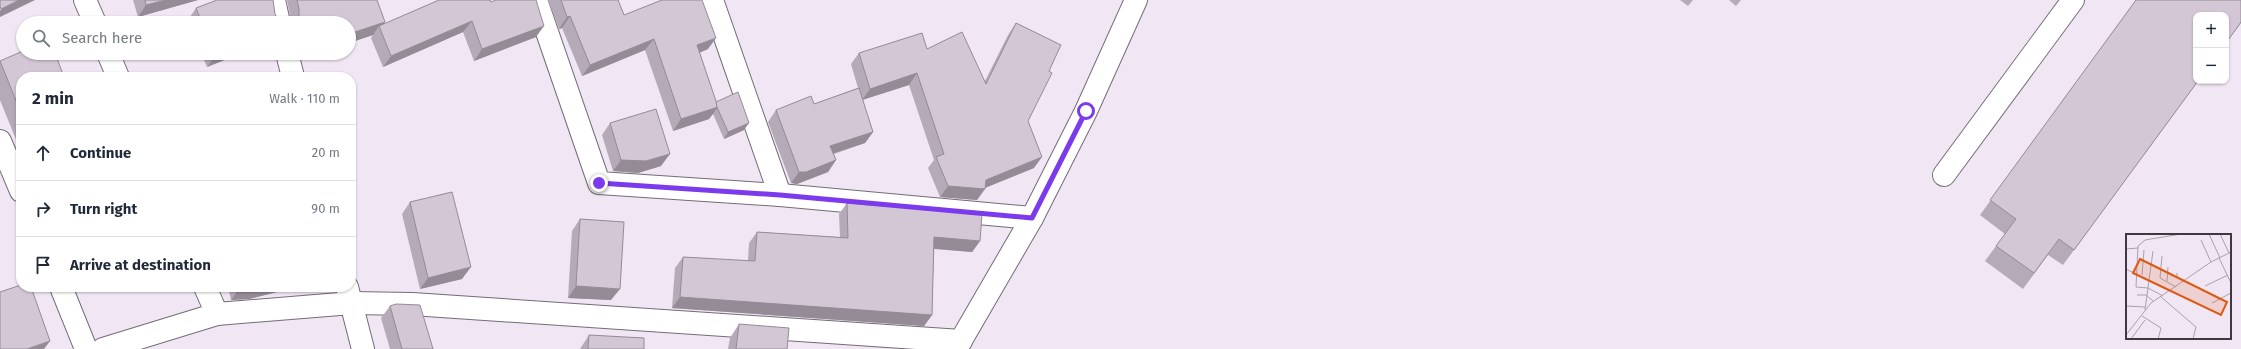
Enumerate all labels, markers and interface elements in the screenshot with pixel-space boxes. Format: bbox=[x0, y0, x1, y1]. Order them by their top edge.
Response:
map controls bbox=[2193, 12, 2229, 84]
button: + bbox=[2193, 12, 2229, 48]
search box bbox=[16, 16, 356, 60]
icon: search bbox=[30, 27, 52, 49]
text: Search here bbox=[62, 29, 142, 47]
button: − bbox=[2193, 48, 2229, 84]
text: 2 min bbox=[32, 88, 74, 109]
text: Walk · 110 m bbox=[269, 91, 340, 106]
route start bbox=[1077, 102, 1095, 120]
icon: ahead bbox=[32, 142, 54, 164]
text: Continue bbox=[70, 144, 131, 162]
text: 20 m bbox=[312, 145, 340, 160]
route end bbox=[590, 174, 608, 192]
icon: right bbox=[32, 198, 54, 220]
text: Turn right bbox=[70, 200, 137, 218]
text: 90 m bbox=[311, 201, 340, 216]
inset map bbox=[2126, 234, 2231, 339]
icon: arrive bbox=[32, 254, 54, 276]
text: Arrive at destination bbox=[70, 256, 211, 274]

